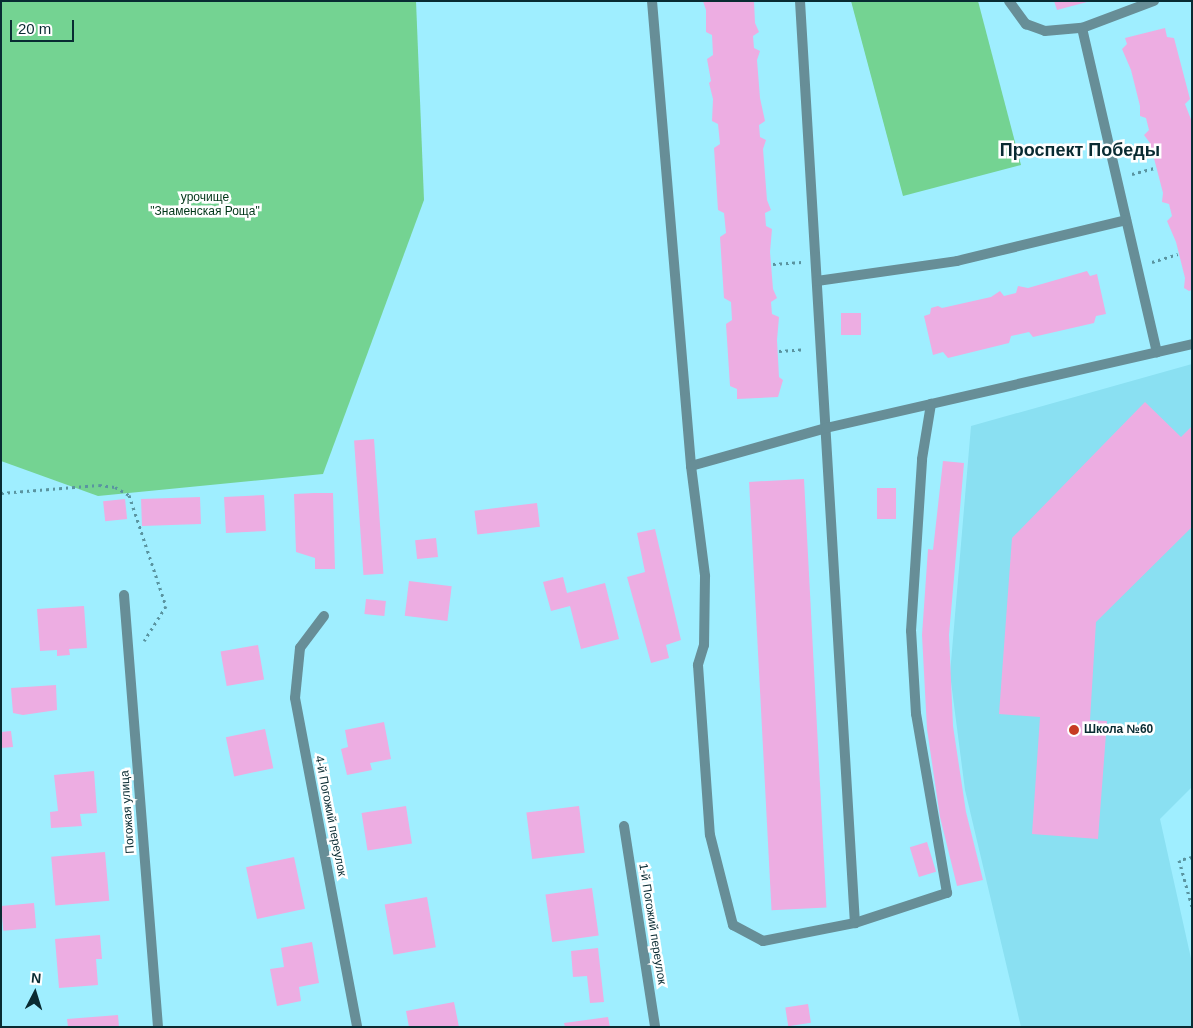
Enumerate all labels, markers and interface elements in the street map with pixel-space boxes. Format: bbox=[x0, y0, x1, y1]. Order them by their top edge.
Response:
scale bar bbox=[12, 10, 76, 42]
text: 20 m bbox=[18, 20, 51, 37]
district label: Проспект Победы bbox=[1000, 139, 1160, 161]
park label: урочище "Знаменская Роща" bbox=[150, 191, 260, 219]
place label: Школа №60 bbox=[1084, 723, 1153, 737]
marker: Школа №60 bbox=[1068, 724, 1080, 736]
street label: 4-й Погожий переулок bbox=[311, 754, 349, 878]
street label: Погожая улица bbox=[118, 770, 138, 854]
street label: 1-й Погожий переулок bbox=[635, 862, 669, 986]
north arrow bbox=[10, 968, 60, 1018]
text: N bbox=[31, 970, 42, 986]

